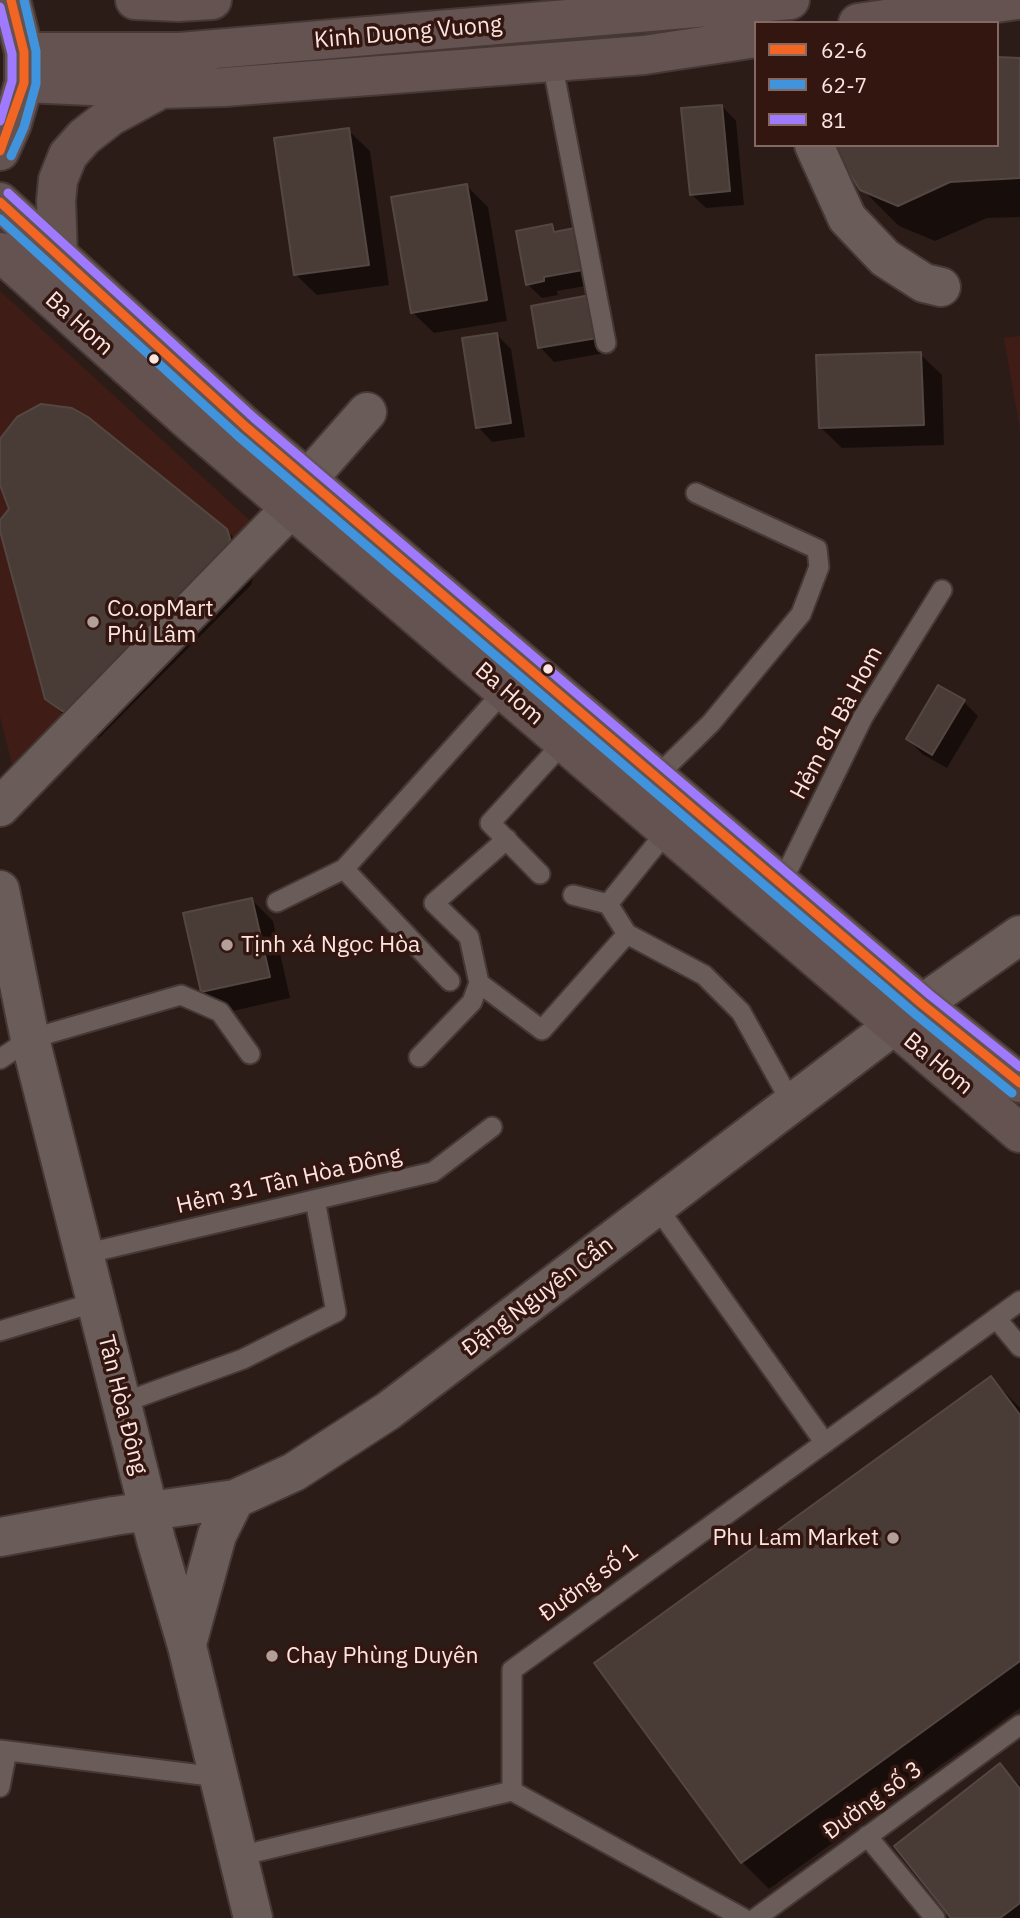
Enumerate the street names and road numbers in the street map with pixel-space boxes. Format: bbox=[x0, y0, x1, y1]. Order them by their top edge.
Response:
street label: Kinh Duong Vuong bbox=[313, 11, 503, 55]
street label: Ba Hom bbox=[39, 286, 119, 362]
street label: Hẻm 81 Bà Hom bbox=[785, 642, 889, 804]
street label: Ba Hom bbox=[469, 657, 549, 731]
street label: Ba Hom bbox=[898, 1027, 978, 1101]
street label: Hẻm 31 Tân Hòa Đông bbox=[174, 1142, 404, 1220]
street label: Đặng Nguyên Cẩn bbox=[457, 1231, 619, 1363]
street label: Tân Hòa Đông bbox=[91, 1332, 153, 1478]
street label: Đường số 1 bbox=[534, 1538, 644, 1628]
street label: Đường số 3 bbox=[818, 1756, 928, 1846]

